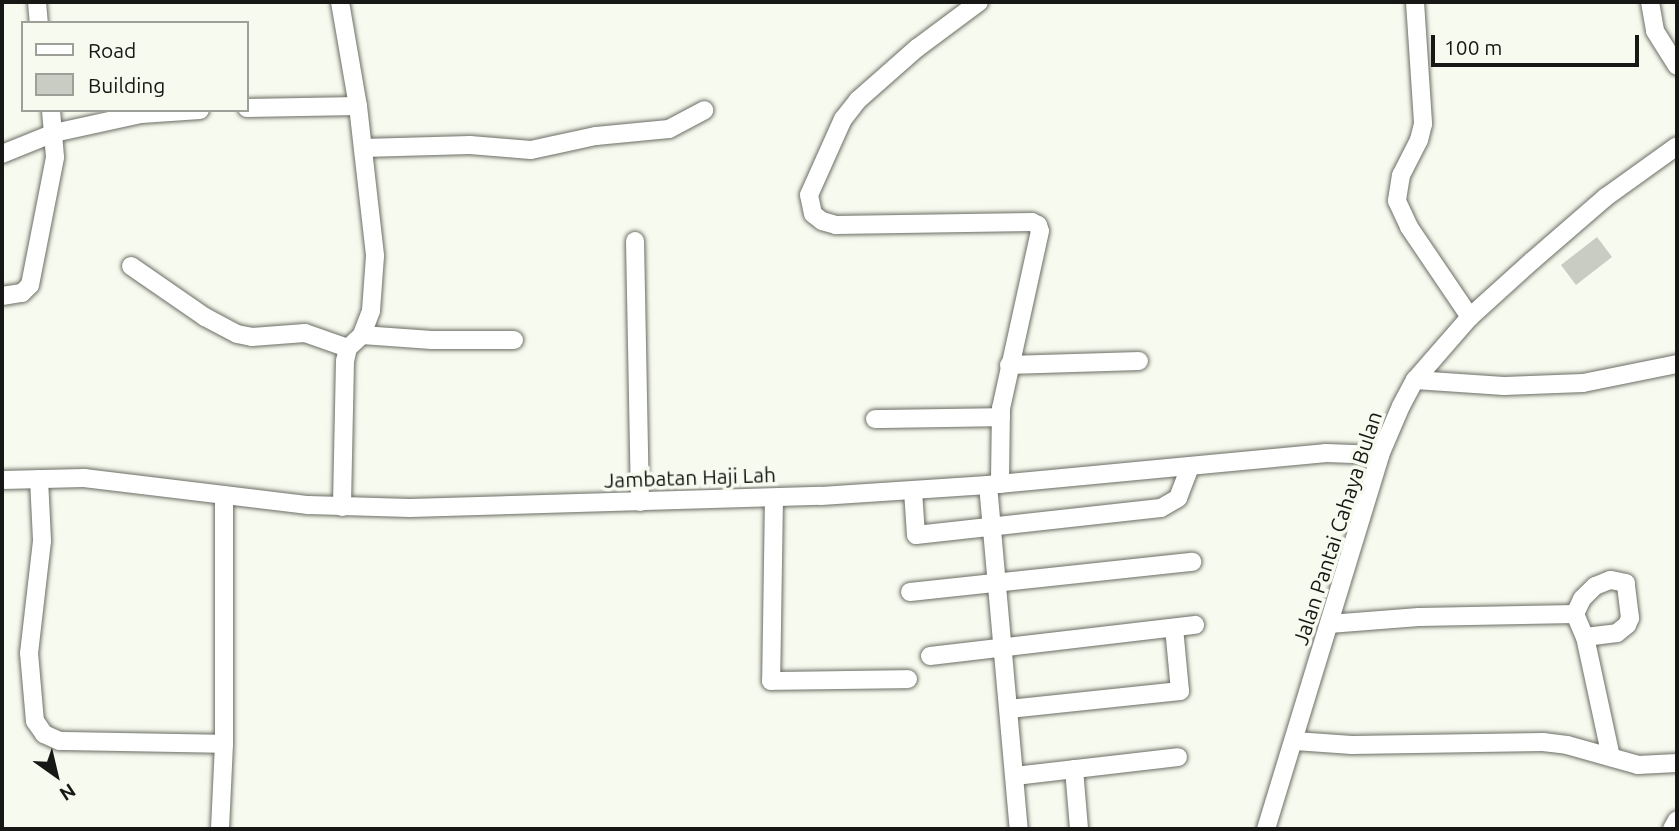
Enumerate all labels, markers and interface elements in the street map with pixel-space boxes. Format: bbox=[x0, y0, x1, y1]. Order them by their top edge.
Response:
legend bbox=[21, 21, 248, 112]
scale bar bbox=[1434, 21, 1642, 65]
text: 100 m bbox=[1444, 35, 1502, 59]
text: Road bbox=[88, 38, 136, 62]
text: Building bbox=[88, 73, 165, 97]
street label: Jalan Pantai Cahaya Bulan bbox=[1287, 408, 1387, 648]
street label: Jambatan Haji Lah bbox=[604, 461, 776, 493]
north arrow bbox=[21, 740, 91, 810]
text: N bbox=[56, 779, 80, 805]

